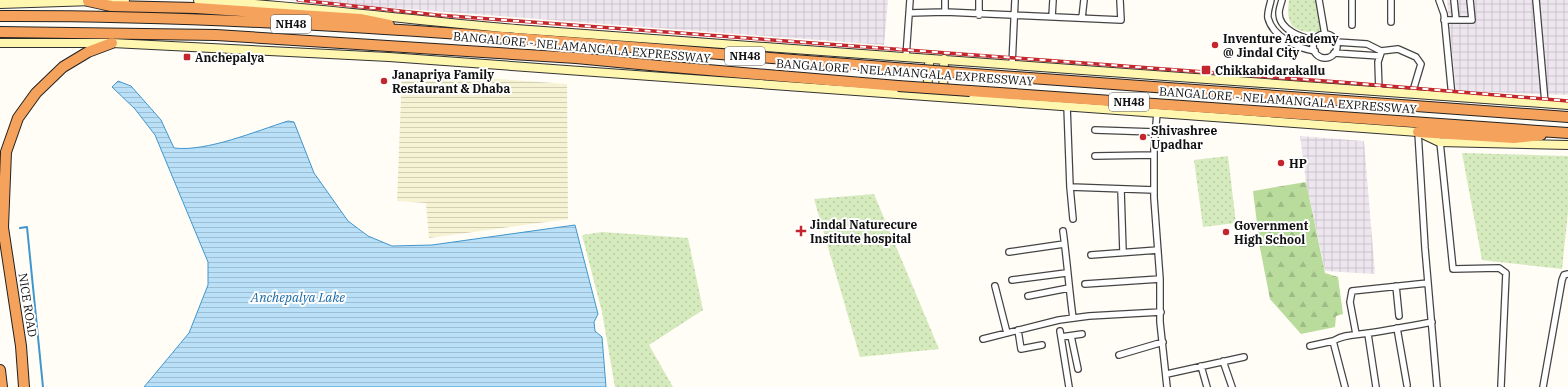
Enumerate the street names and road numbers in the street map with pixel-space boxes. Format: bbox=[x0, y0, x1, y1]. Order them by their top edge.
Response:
road number: NH48 bbox=[271, 15, 311, 33]
street label: BANGALORE - NELAMANGALA EXPRESSWAY bbox=[453, 28, 712, 66]
road number: NH48 bbox=[725, 47, 765, 65]
street label: BANGALORE - NELAMANGALA EXPRESSWAY bbox=[776, 55, 1035, 89]
street label: BANGALORE - NELAMANGALA EXPRESSWAY bbox=[1159, 83, 1418, 117]
road number: NH48 bbox=[1109, 93, 1149, 111]
street label: NICE ROAD bbox=[16, 272, 40, 338]

